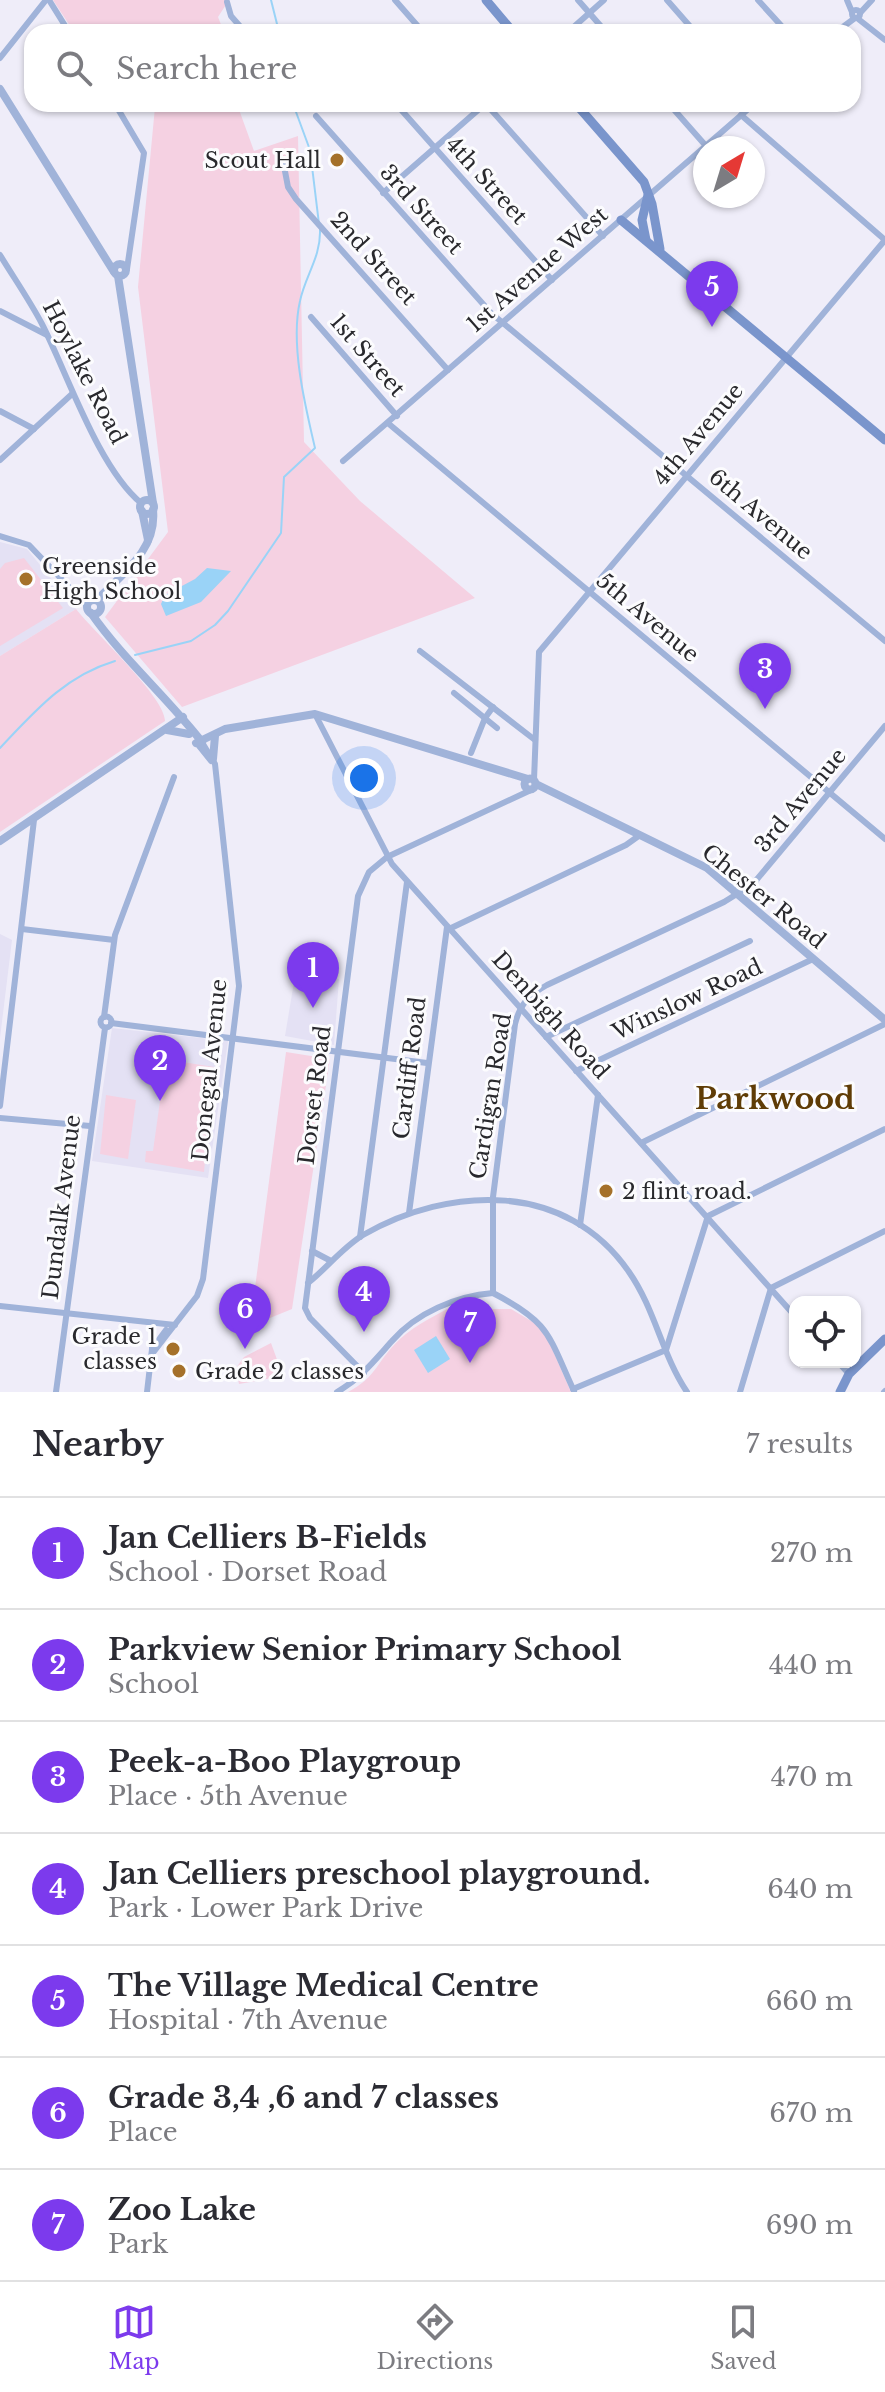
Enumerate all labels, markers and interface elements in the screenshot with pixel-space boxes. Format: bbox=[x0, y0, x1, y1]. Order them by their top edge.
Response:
search box bbox=[24, 24, 861, 112]
icon: search bbox=[52, 46, 96, 90]
text: Search here bbox=[116, 50, 297, 87]
street label: 4th Street bbox=[440, 131, 534, 230]
north arrow bbox=[693, 136, 765, 208]
place label: Scout Hall bbox=[204, 147, 321, 174]
marker: Scout Hall bbox=[328, 151, 346, 169]
street label: 3rd Street bbox=[374, 159, 469, 260]
street label: 1st Avenue West bbox=[461, 200, 614, 338]
street label: 2nd Street bbox=[325, 206, 423, 311]
pin: 5 bbox=[686, 261, 738, 327]
street label: Hoylake Road bbox=[37, 296, 132, 448]
street label: 1st Street bbox=[324, 309, 411, 403]
street label: 4th Avenue bbox=[648, 378, 749, 491]
street label: 6th Avenue bbox=[703, 463, 818, 565]
place label: Greenside High School bbox=[42, 553, 182, 605]
street label: 5th Avenue bbox=[591, 567, 704, 668]
marker: Greenside High School bbox=[17, 570, 35, 588]
pin: 3 bbox=[739, 643, 791, 709]
street label: 3rd Avenue bbox=[749, 743, 852, 858]
your location bbox=[344, 758, 384, 798]
street label: Chester Road bbox=[696, 838, 831, 955]
pin: 1 bbox=[287, 942, 339, 1008]
street label: Denbigh Road bbox=[486, 946, 615, 1085]
street label: Winslow Road bbox=[607, 953, 767, 1046]
street label: Donegal Avenue bbox=[186, 977, 233, 1163]
street label: Cardiff Road bbox=[387, 995, 432, 1141]
street label: Cardigan Road bbox=[464, 1011, 517, 1181]
street label: Dorset Road bbox=[293, 1024, 336, 1166]
pin: 2 bbox=[134, 1035, 186, 1101]
district label: Parkwood bbox=[695, 1080, 855, 1117]
street label: Dundalk Avenue bbox=[37, 1113, 86, 1301]
place label: 2 flint road. bbox=[622, 1178, 752, 1205]
marker: 2 flint road. bbox=[597, 1182, 615, 1200]
pin: 4 bbox=[338, 1266, 390, 1332]
pin: 6 bbox=[219, 1283, 271, 1349]
map controls bbox=[789, 1296, 861, 1368]
button: locate bbox=[789, 1296, 861, 1368]
pin: 7 bbox=[444, 1297, 496, 1363]
place label: Grade 1 classes bbox=[72, 1323, 157, 1375]
marker: Grade 1 classes bbox=[164, 1340, 182, 1358]
place label: Grade 2 classes bbox=[195, 1358, 364, 1385]
marker: Grade 2 classes bbox=[170, 1362, 188, 1380]
text: Nearby bbox=[32, 1423, 164, 1465]
text: 7 results bbox=[746, 1428, 853, 1460]
text: Jan Celliers B-Fields bbox=[108, 1519, 427, 1556]
text: 1 bbox=[52, 1537, 64, 1569]
text: 270 m bbox=[770, 1537, 853, 1569]
text: School · Dorset Road bbox=[108, 1556, 387, 1588]
text: Parkview Senior Primary School bbox=[108, 1631, 622, 1668]
text: 2 bbox=[50, 1649, 66, 1681]
text: 440 m bbox=[769, 1649, 853, 1681]
text: School bbox=[108, 1668, 199, 1700]
text: Peek-a-Boo Playgroup bbox=[108, 1743, 461, 1780]
text: 3 bbox=[50, 1761, 66, 1793]
text: 470 m bbox=[771, 1761, 853, 1793]
text: Place · 5th Avenue bbox=[108, 1780, 348, 1812]
text: Jan Celliers preschool playground. bbox=[108, 1855, 651, 1892]
text: 4 bbox=[49, 1873, 67, 1905]
text: 640 m bbox=[767, 1873, 853, 1905]
text: Park · Lower Park Drive bbox=[108, 1892, 423, 1924]
text: The Village Medical Centre bbox=[108, 1967, 539, 2004]
text: 5 bbox=[50, 1985, 66, 2017]
text: 660 m bbox=[766, 1985, 853, 2017]
text: Hospital · 7th Avenue bbox=[108, 2004, 388, 2036]
text: Grade 3,4 ,6 and 7 classes bbox=[108, 2079, 499, 2116]
text: 6 bbox=[49, 2097, 67, 2129]
text: 670 m bbox=[769, 2097, 853, 2129]
text: Place bbox=[108, 2116, 178, 2148]
text: Zoo Lake bbox=[108, 2191, 256, 2228]
text: 7 bbox=[51, 2209, 65, 2241]
text: 690 m bbox=[766, 2209, 853, 2241]
text: Park bbox=[108, 2228, 168, 2260]
tab: Map bbox=[108, 2300, 160, 2375]
tab: Directions bbox=[376, 2300, 493, 2375]
tab: Saved bbox=[710, 2300, 777, 2375]

